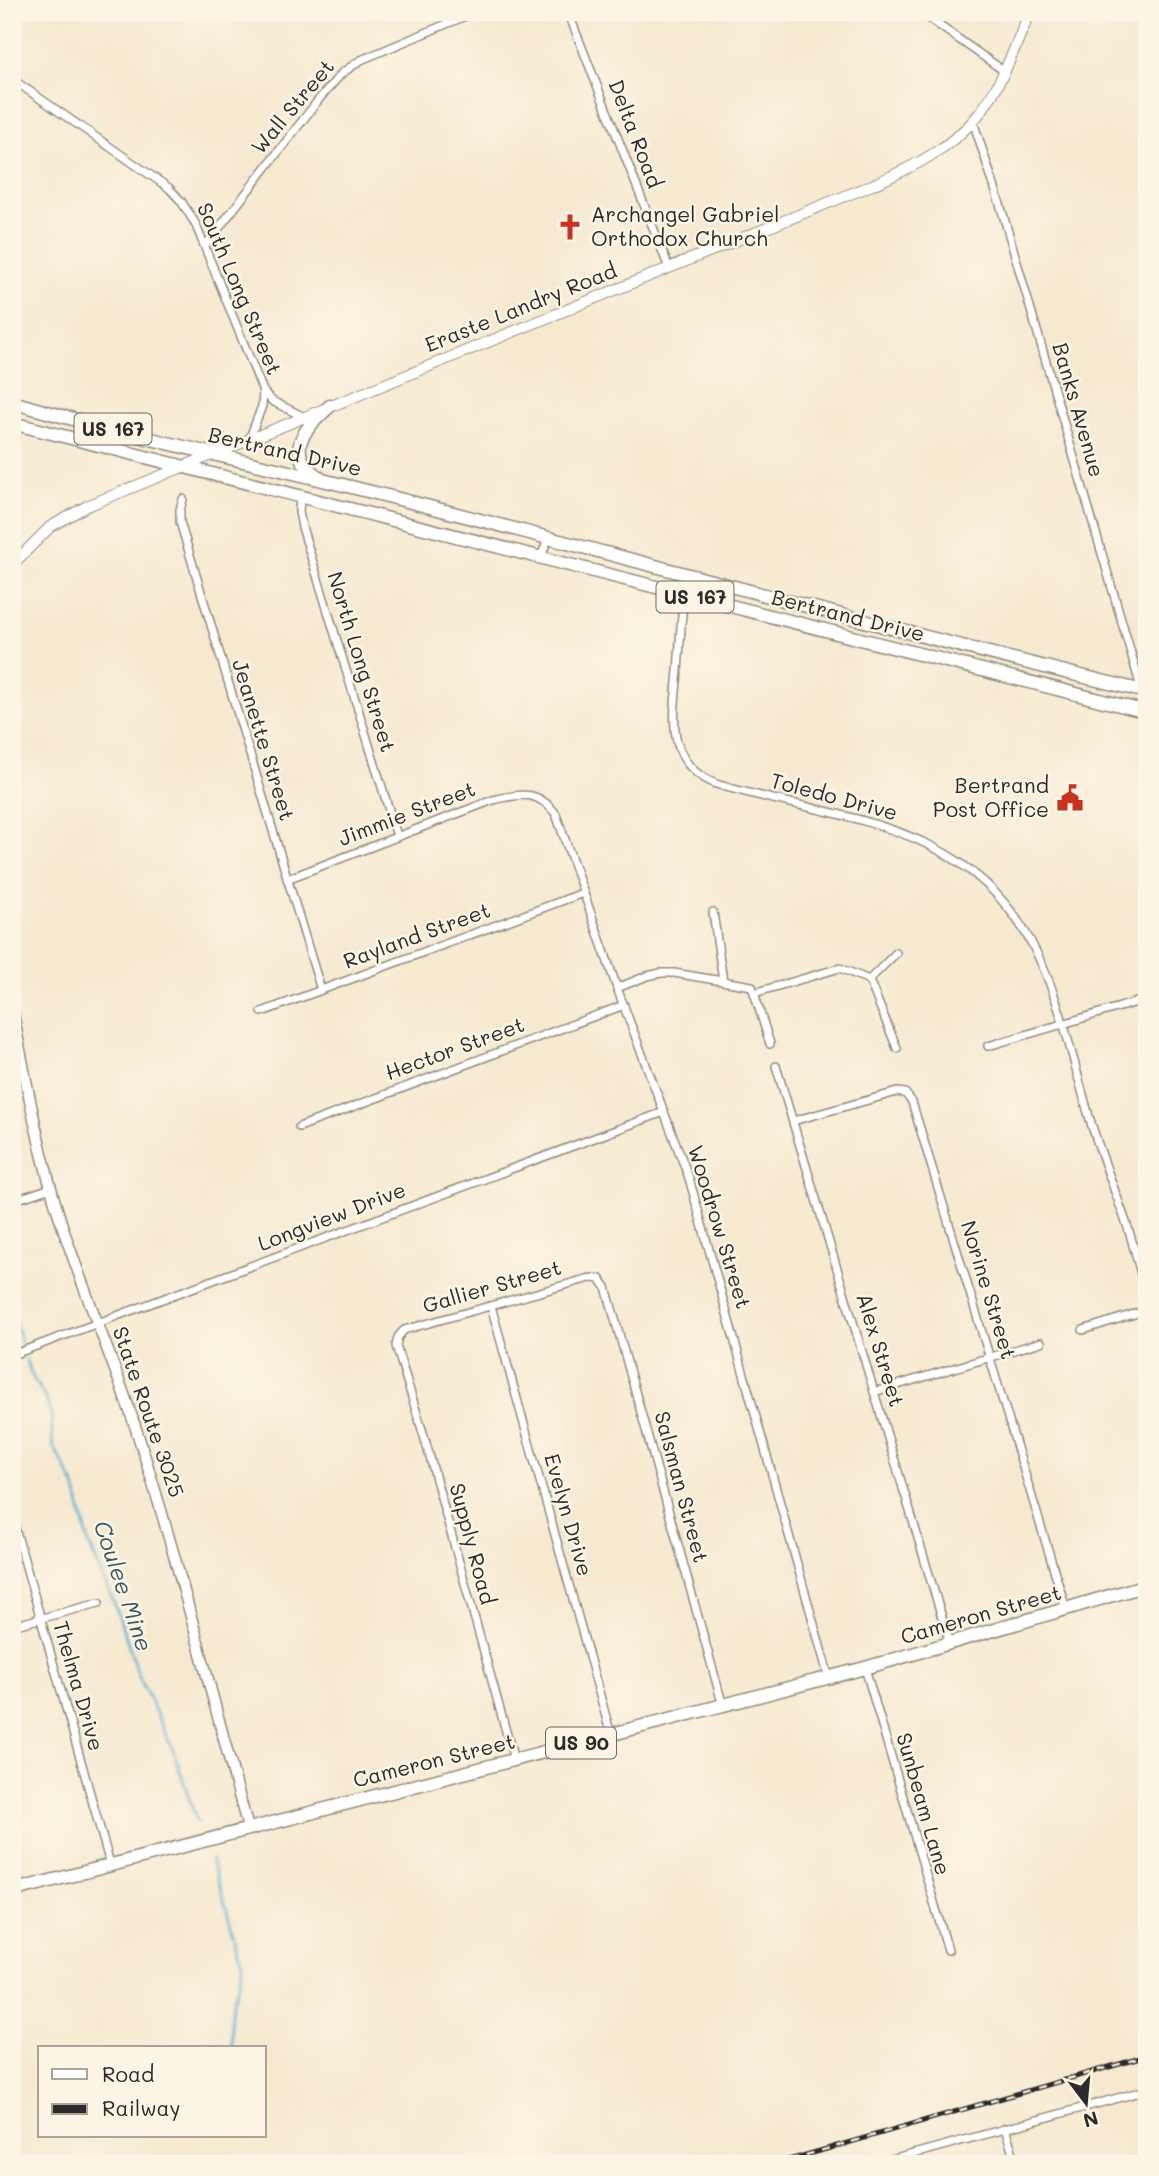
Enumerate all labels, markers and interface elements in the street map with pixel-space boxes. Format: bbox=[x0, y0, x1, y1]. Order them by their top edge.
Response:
street label: Wall Street bbox=[244, 53, 339, 159]
street label: Delta Road bbox=[603, 75, 669, 192]
street label: South Long Street bbox=[192, 198, 289, 379]
place label: Archangel Gabriel Orthodox Church bbox=[591, 200, 779, 251]
church icon: Archangel Gabriel Orthodox Church bbox=[555, 212, 585, 242]
street label: Eraste Landry Road bbox=[421, 256, 620, 357]
street label: Banks Avenue bbox=[1047, 339, 1112, 480]
road number: US 167 bbox=[74, 414, 152, 444]
street label: Bertrand Drive bbox=[206, 420, 365, 481]
street label: North Long Street bbox=[322, 568, 403, 755]
road number: US 167 bbox=[656, 582, 734, 612]
street label: Bertrand Drive bbox=[769, 583, 928, 647]
street label: Jeanette Street bbox=[227, 656, 302, 824]
street label: Toledo Drive bbox=[768, 766, 901, 825]
place label: Bertrand Post Office bbox=[933, 771, 1049, 822]
street label: Jimmie Street bbox=[334, 774, 479, 851]
public building icon: Bertrand Post Office bbox=[1055, 783, 1085, 813]
street label: Rayland Street bbox=[339, 896, 494, 974]
street label: Hector Street bbox=[381, 1010, 528, 1085]
street label: Woodrow Street bbox=[683, 1142, 758, 1312]
street label: Longview Drive bbox=[254, 1175, 409, 1256]
street label: Norine Street bbox=[956, 1217, 1023, 1362]
street label: Gallier Street bbox=[419, 1253, 564, 1318]
street label: Alex Street bbox=[851, 1290, 911, 1409]
street label: State Route 3025 bbox=[108, 1323, 191, 1500]
street label: Salsman Street bbox=[649, 1408, 716, 1565]
street label: Evelyn Drive bbox=[539, 1450, 600, 1579]
street label: Supply Road bbox=[444, 1480, 503, 1607]
water label: Coulee Mine bbox=[88, 1516, 160, 1655]
street label: Cameron Street bbox=[897, 1578, 1064, 1649]
street label: Thelma Drive bbox=[48, 1618, 111, 1754]
street label: Cameron Street bbox=[350, 1726, 517, 1793]
road number: US 90 bbox=[546, 1728, 616, 1758]
street label: Sunbeam Lane bbox=[891, 1729, 958, 1878]
legend bbox=[38, 2046, 266, 2138]
text: Road bbox=[102, 2060, 154, 2087]
north arrow bbox=[1050, 2068, 1120, 2138]
text: Railway bbox=[102, 2094, 181, 2121]
text: N bbox=[1080, 2106, 1101, 2134]

